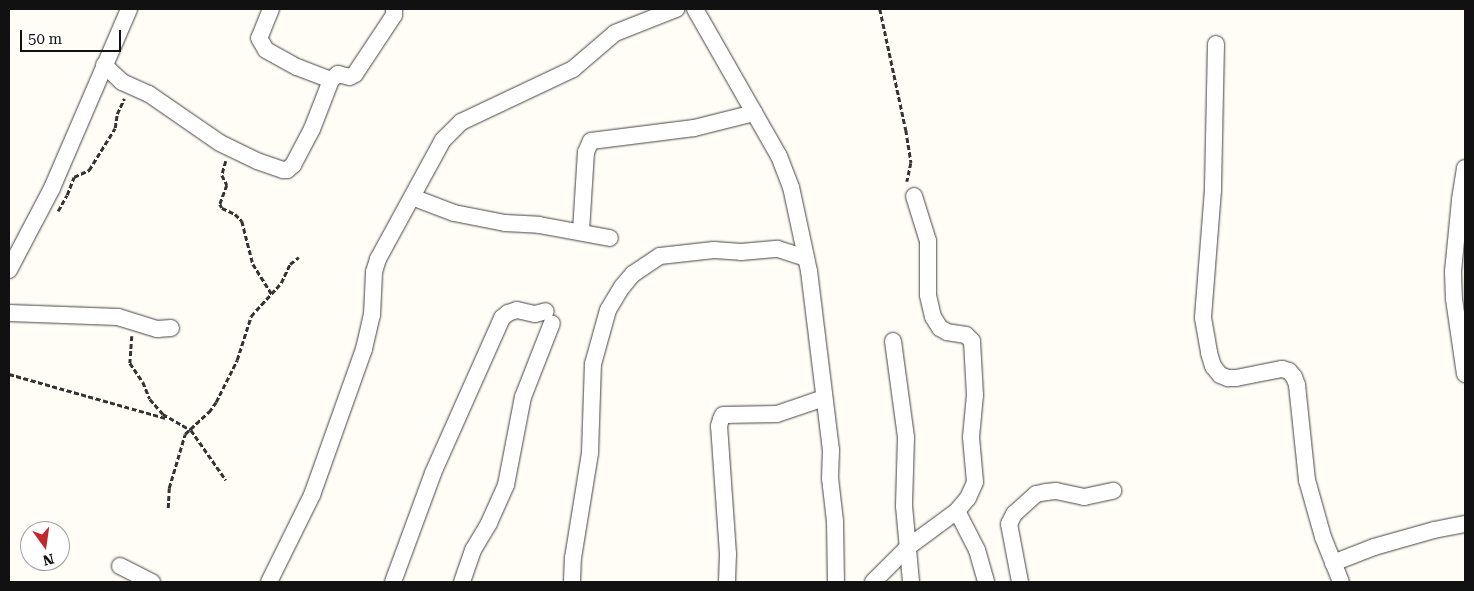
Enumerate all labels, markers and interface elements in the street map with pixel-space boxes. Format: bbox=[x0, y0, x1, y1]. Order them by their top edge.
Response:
scale bar bbox=[22, 20, 124, 52]
text: 50 m bbox=[28, 30, 62, 48]
north arrow bbox=[20, 521, 70, 571]
text: N bbox=[41, 551, 56, 569]

